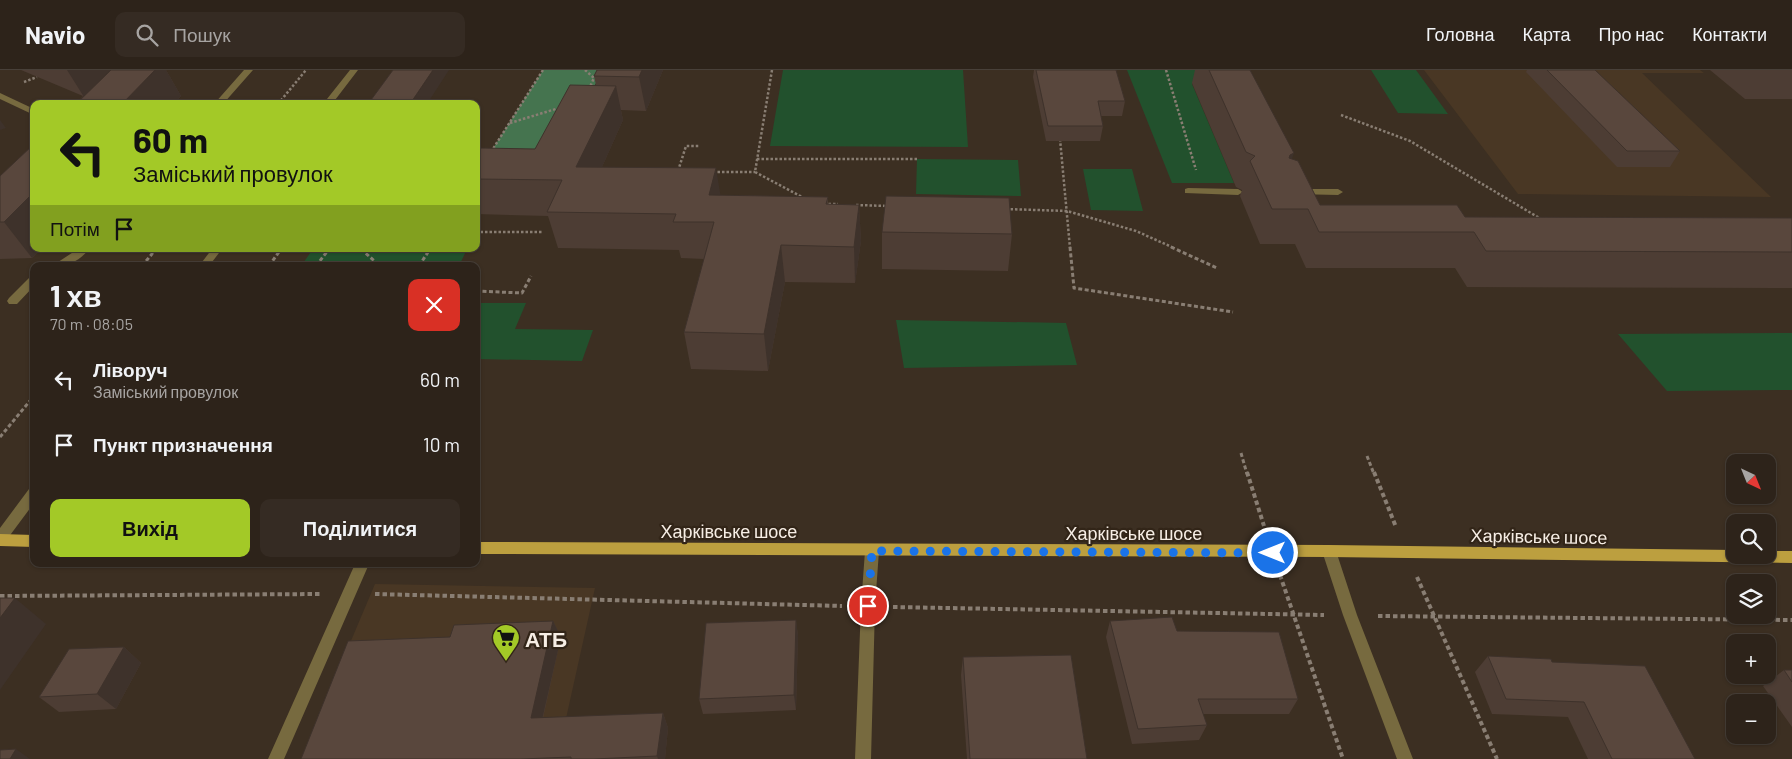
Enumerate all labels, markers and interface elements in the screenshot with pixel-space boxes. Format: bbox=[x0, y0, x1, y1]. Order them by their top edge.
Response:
search box bbox=[115, 12, 465, 57]
text: Navio bbox=[25, 20, 85, 49]
icon: search bbox=[133, 21, 161, 49]
text: Пошук bbox=[173, 23, 231, 46]
text: Головна bbox=[1426, 23, 1494, 45]
text: Карта bbox=[1522, 23, 1571, 45]
text: Про нас bbox=[1599, 23, 1664, 45]
text: Контакти bbox=[1692, 23, 1767, 45]
text: 60 m bbox=[133, 118, 208, 160]
icon: left bbox=[50, 120, 115, 185]
text: Заміський провулок bbox=[133, 160, 333, 186]
icon: arrive bbox=[110, 215, 138, 243]
text: Потім bbox=[50, 217, 100, 240]
text: 1 хв bbox=[50, 277, 102, 313]
button: close bbox=[408, 279, 460, 331]
text: 70 m · 08:05 bbox=[50, 314, 133, 333]
text: Ліворуч bbox=[93, 358, 168, 381]
icon: left bbox=[50, 366, 78, 394]
text: 60 m bbox=[420, 368, 460, 391]
text: Заміський провулок bbox=[93, 382, 238, 401]
icon: arrive bbox=[50, 431, 78, 459]
text: Пункт призначення bbox=[93, 433, 273, 456]
text: 10 m bbox=[423, 433, 460, 456]
north arrow bbox=[1726, 454, 1776, 504]
map controls bbox=[1726, 454, 1776, 744]
button: Вихід bbox=[50, 499, 250, 557]
button: Поділитися bbox=[260, 499, 460, 557]
button: search bbox=[1726, 514, 1776, 564]
street label: Харківське шосе bbox=[661, 520, 797, 542]
street label: Харківське шосе bbox=[1066, 522, 1202, 544]
street label: Харківське шосе bbox=[1470, 524, 1608, 548]
position arrow bbox=[1246, 526, 1298, 578]
button: layers bbox=[1726, 574, 1776, 624]
pin bbox=[847, 585, 889, 627]
icon: arrive bbox=[854, 592, 882, 620]
supermarket icon: АТБ bbox=[491, 623, 521, 662]
place label: АТБ bbox=[525, 626, 567, 651]
button: + bbox=[1726, 634, 1776, 684]
button: − bbox=[1726, 694, 1776, 744]

